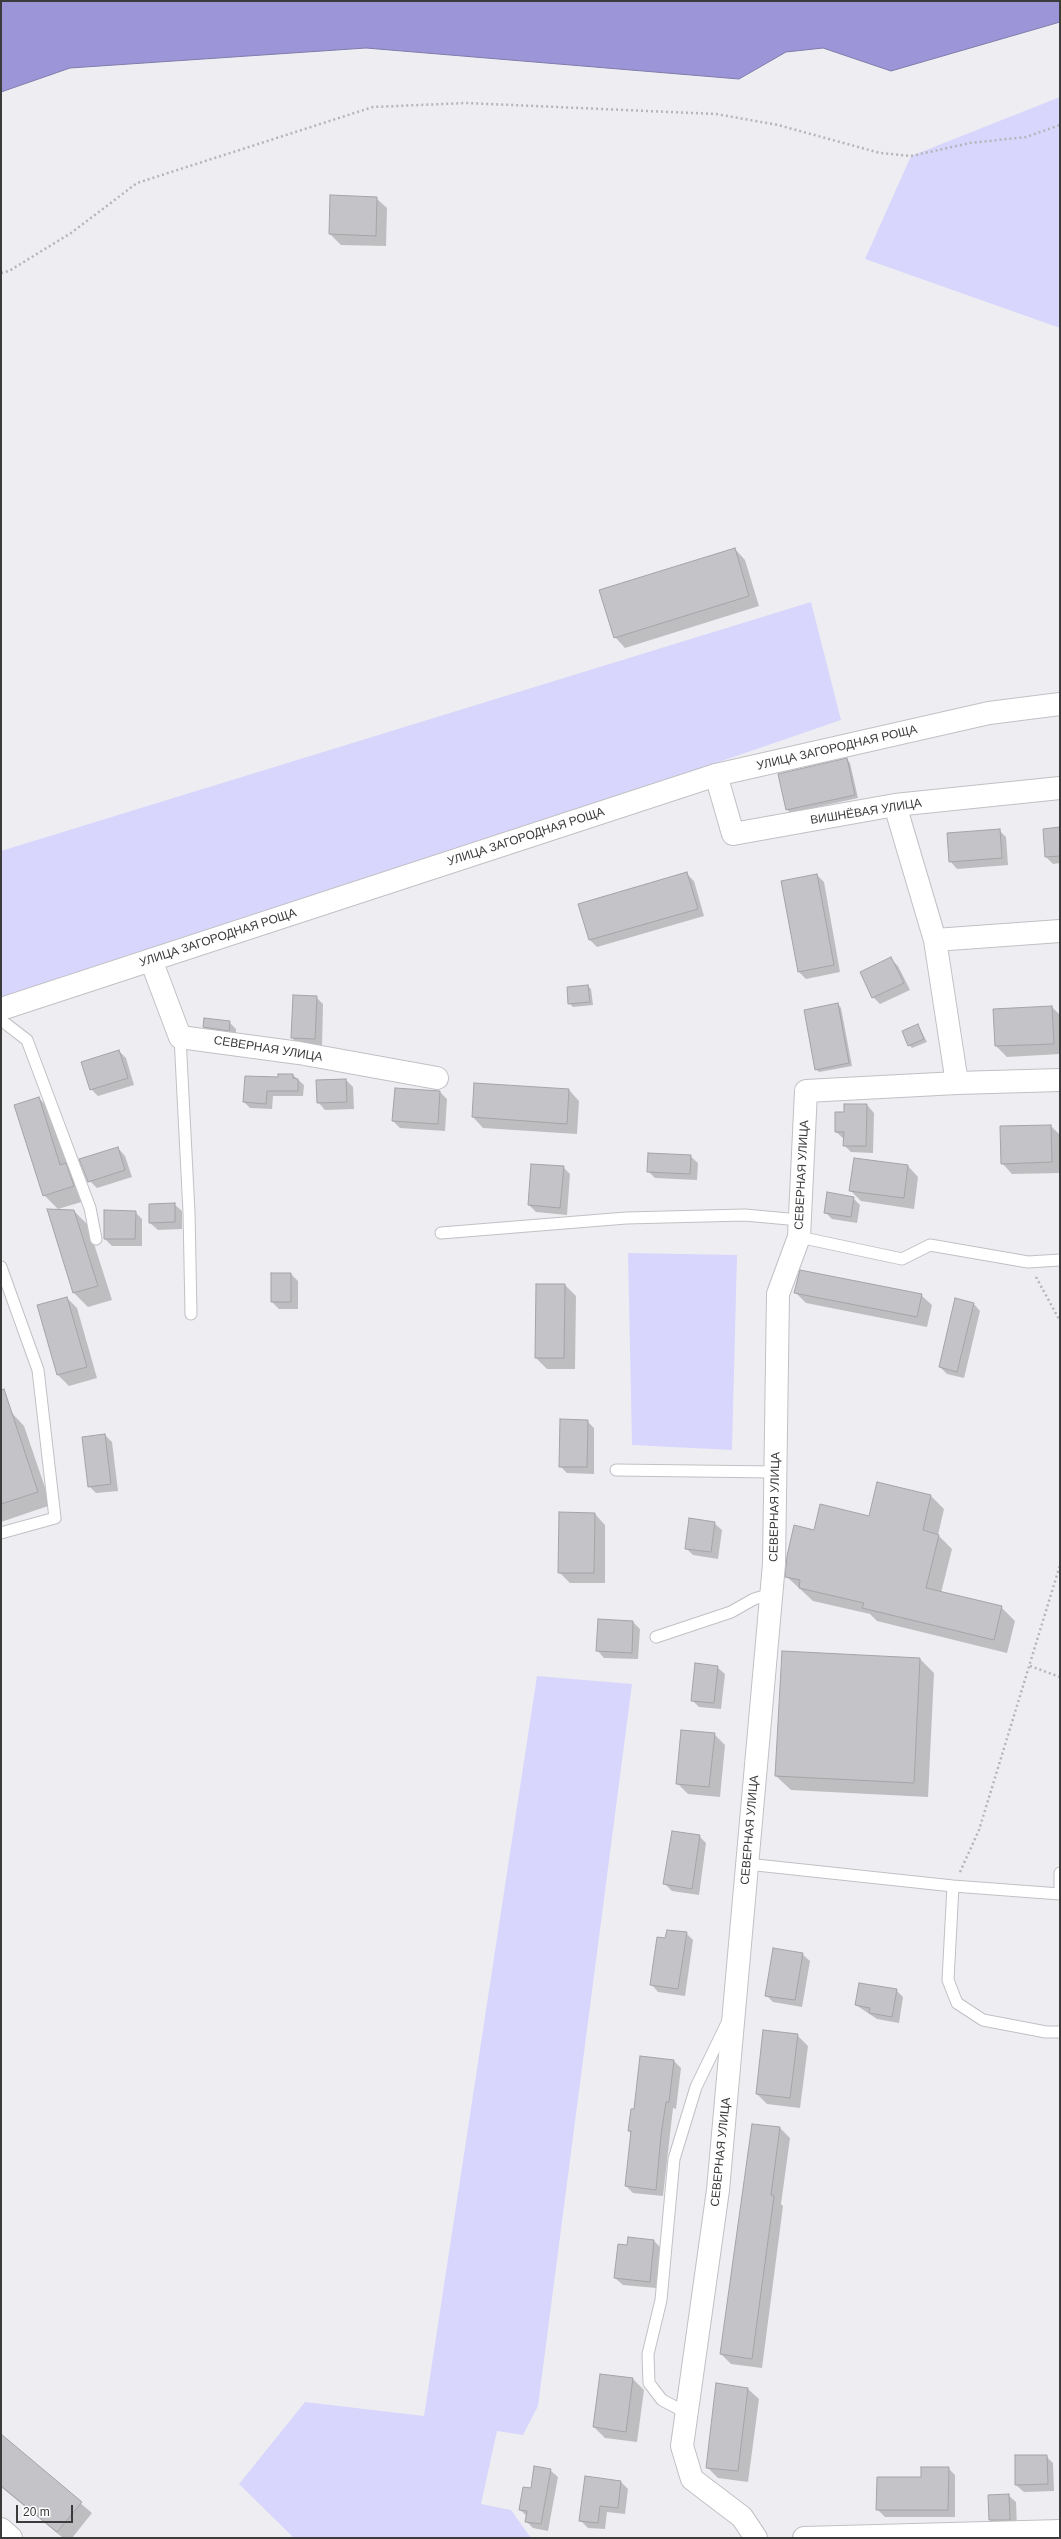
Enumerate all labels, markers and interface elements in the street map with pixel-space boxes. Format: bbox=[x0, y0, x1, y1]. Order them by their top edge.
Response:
street label: УЛИЦА ЗАГОРОДНАЯ РОЩА bbox=[755, 723, 919, 773]
street label: ВИШНЁВАЯ УЛИЦА bbox=[809, 796, 923, 828]
street label: УЛИЦА ЗАГОРОДНАЯ РОЩА bbox=[446, 805, 606, 869]
street label: УЛИЦА ЗАГОРОДНАЯ РОЩА bbox=[138, 906, 298, 970]
street label: СЕВЕРНАЯ УЛИЦА bbox=[213, 1033, 323, 1065]
street label: СЕВЕРНАЯ УЛИЦА bbox=[792, 1120, 812, 1230]
street label: СЕВЕРНАЯ УЛИЦА bbox=[767, 1452, 783, 1562]
street label: СЕВЕРНАЯ УЛИЦА bbox=[738, 1775, 762, 1885]
street label: СЕВЕРНАЯ УЛИЦА bbox=[708, 2097, 734, 2207]
scale bar bbox=[18, 2497, 75, 2523]
text: 20 m bbox=[23, 2505, 50, 2519]

